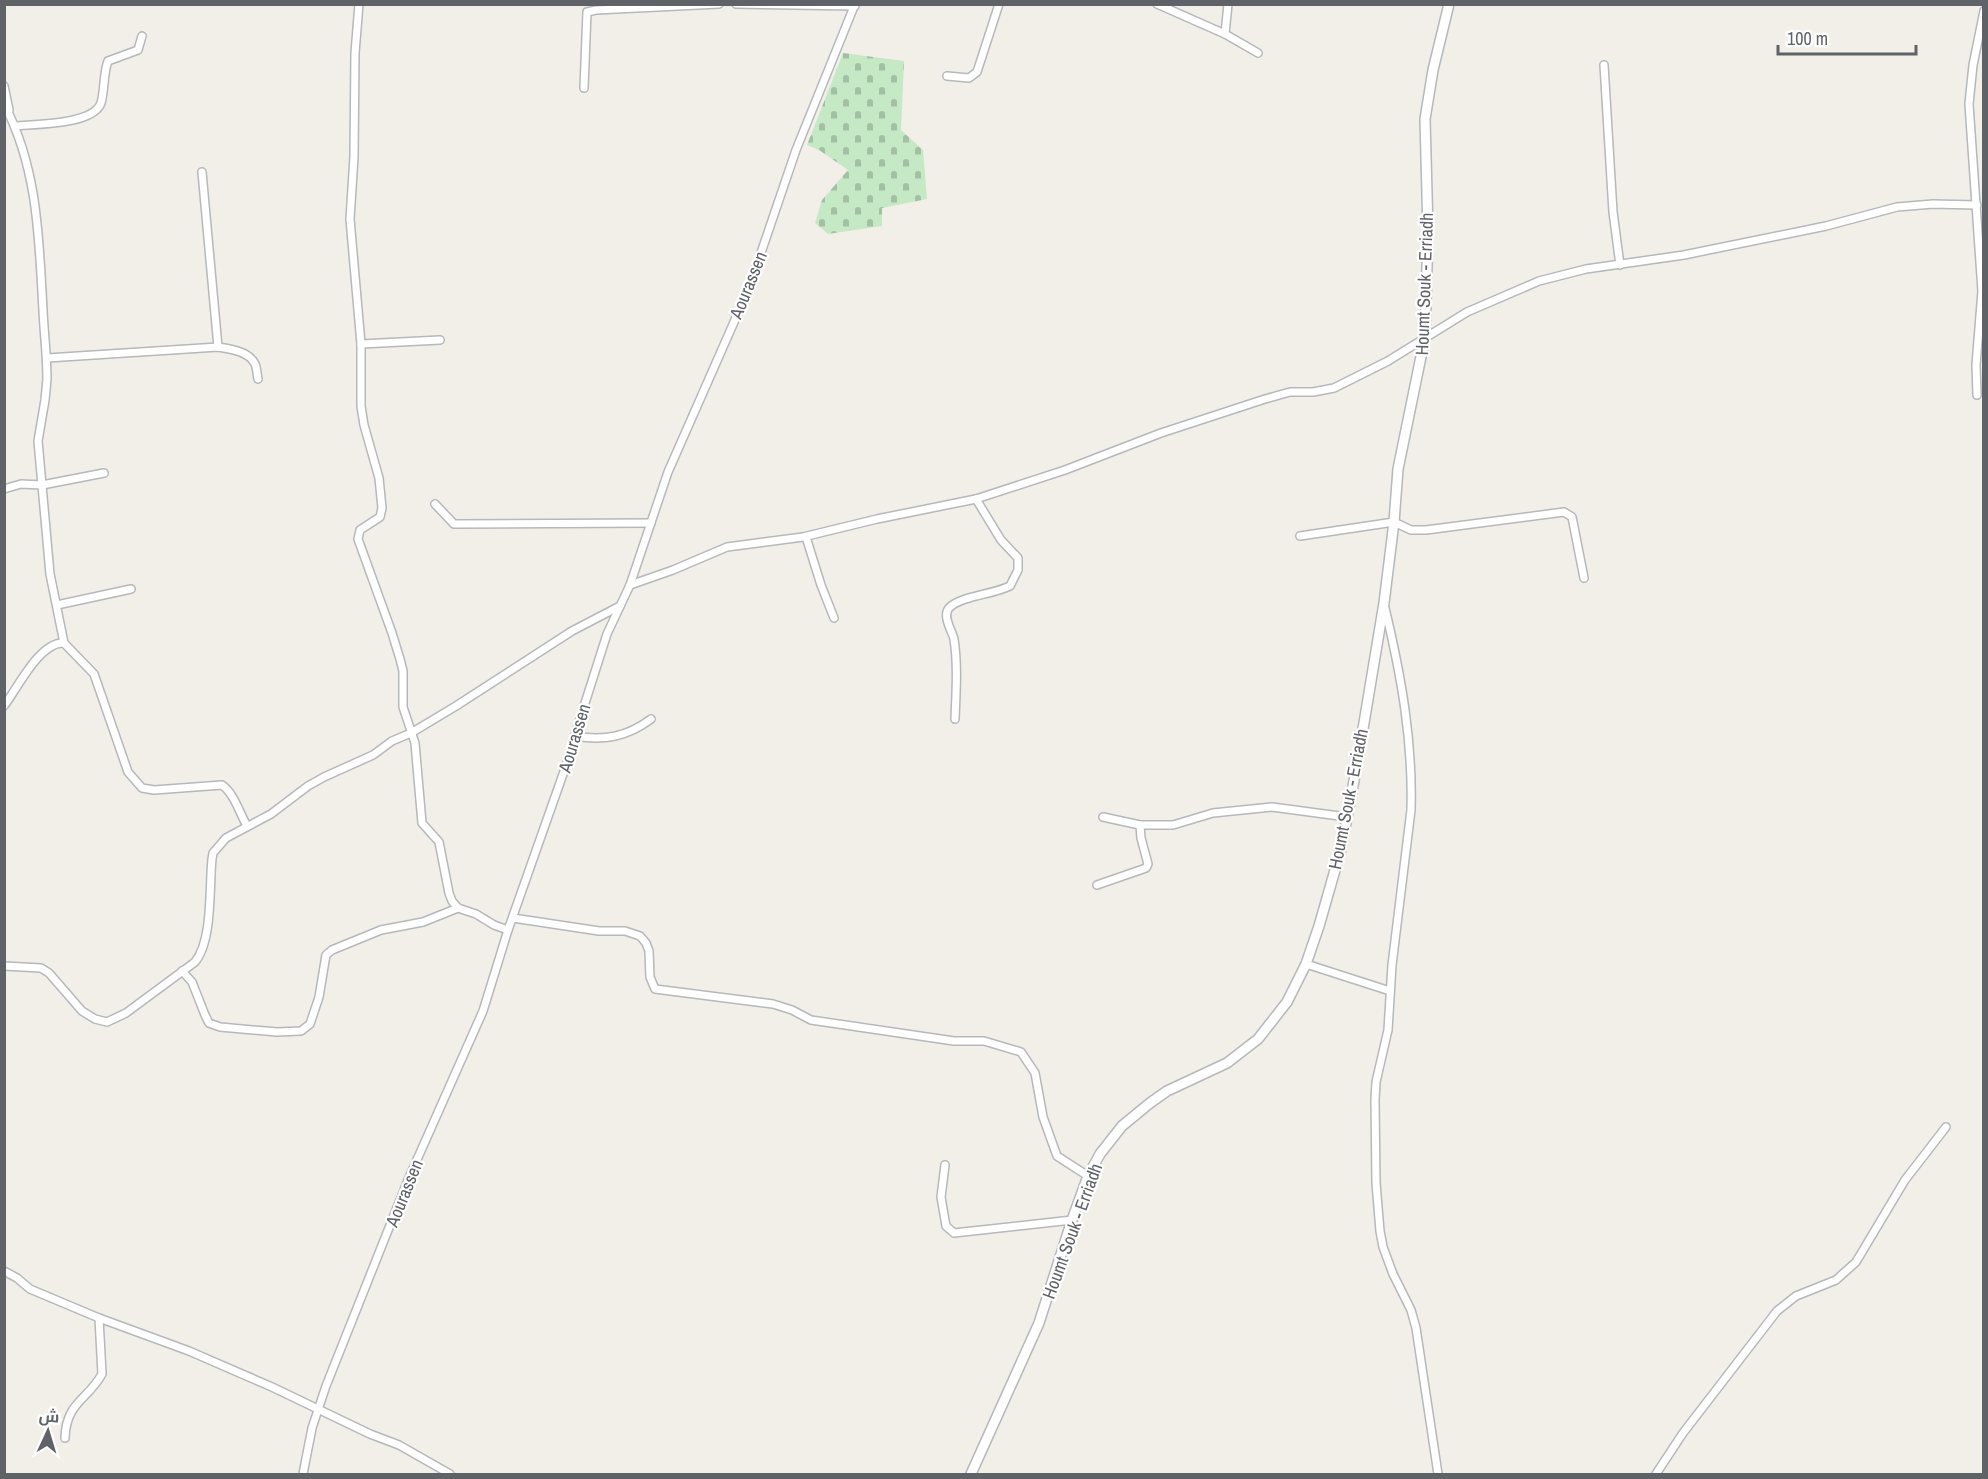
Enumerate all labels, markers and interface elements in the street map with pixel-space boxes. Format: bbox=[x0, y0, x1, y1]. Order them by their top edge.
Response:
scale bar bbox=[1778, 18, 1916, 56]
text: 100 m bbox=[1787, 26, 1828, 51]
street label: Houmt Souk - Erriadh bbox=[1409, 212, 1439, 356]
street label: Aourassen bbox=[723, 248, 773, 323]
street label: Aourassen bbox=[551, 701, 596, 776]
street label: Houmt Souk - Erriadh bbox=[1322, 727, 1374, 871]
street label: Aourassen bbox=[379, 1156, 429, 1231]
street label: Houmt Souk - Erriadh bbox=[1036, 1160, 1108, 1302]
north arrow bbox=[18, 1401, 78, 1461]
text: ش bbox=[38, 1404, 60, 1428]

